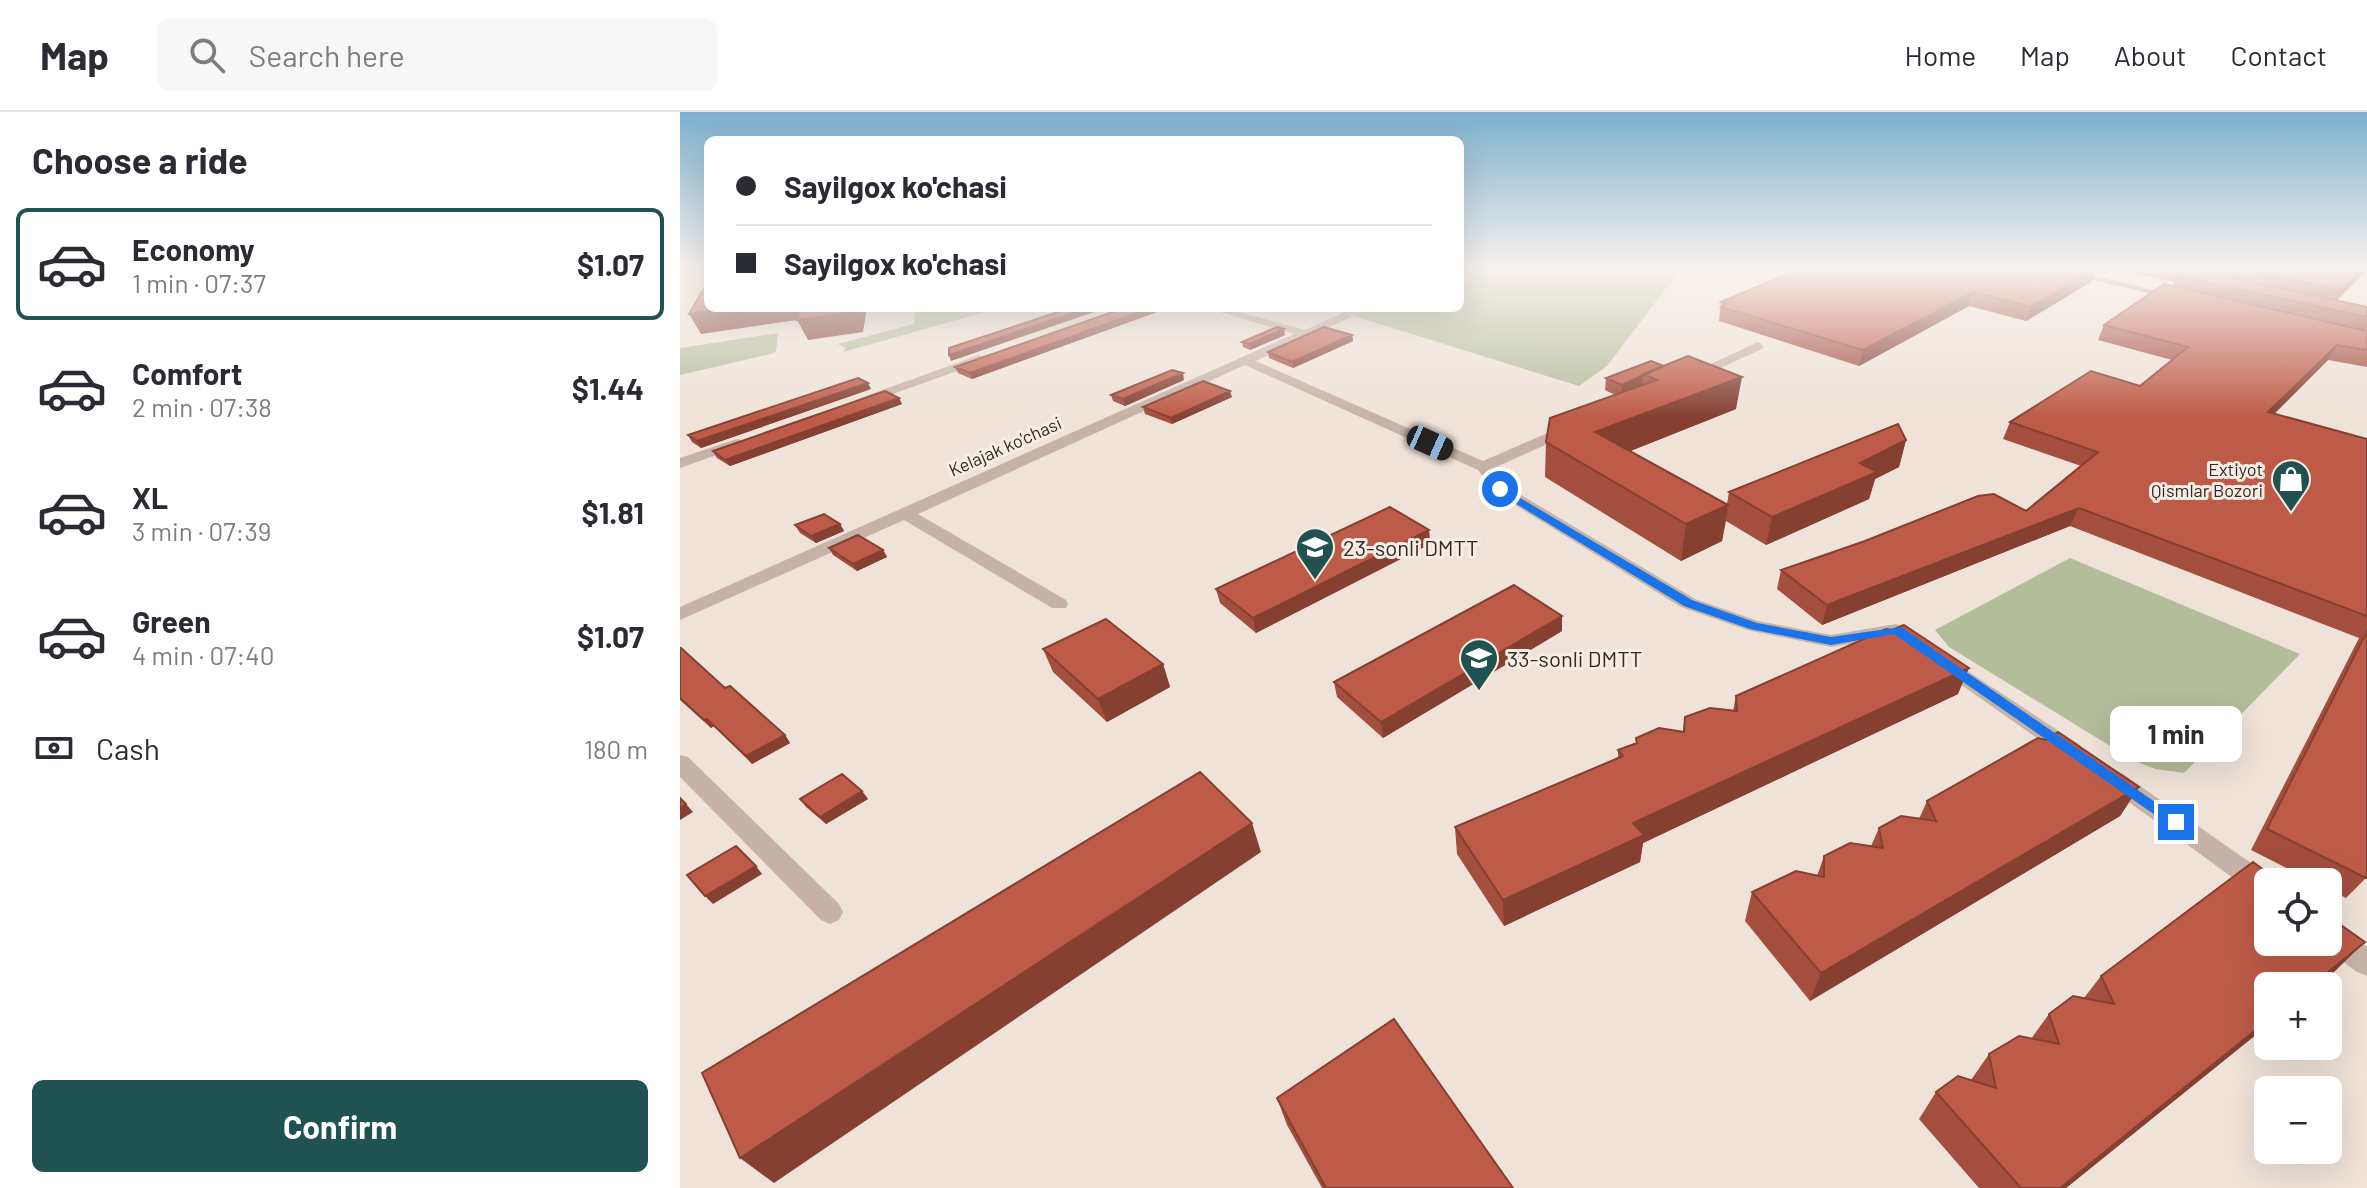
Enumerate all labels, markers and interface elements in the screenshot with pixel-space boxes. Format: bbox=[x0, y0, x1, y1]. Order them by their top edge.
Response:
search box bbox=[157, 19, 717, 91]
text: Map bbox=[40, 32, 109, 78]
icon: search bbox=[185, 33, 229, 77]
text: Search here bbox=[249, 37, 405, 73]
text: Home bbox=[1905, 38, 1976, 72]
text: Map bbox=[2020, 38, 2070, 72]
text: About bbox=[2114, 38, 2186, 72]
text: Contact bbox=[2230, 38, 2327, 72]
text: Choose a ride bbox=[32, 138, 248, 181]
text: Sayilgox ko'chasi bbox=[784, 168, 1007, 204]
icon: car bbox=[36, 228, 108, 300]
text: Economy bbox=[132, 231, 255, 267]
text: Sayilgox ko'chasi bbox=[784, 245, 1007, 281]
text: $1.07 bbox=[577, 246, 644, 282]
text: 1 min · 07:37 bbox=[132, 267, 266, 298]
icon: car bbox=[36, 352, 108, 424]
text: Comfort bbox=[132, 355, 242, 391]
text: $1.44 bbox=[572, 370, 644, 406]
text: 2 min · 07:38 bbox=[132, 391, 272, 422]
street label: Kelajak ko'chasi bbox=[945, 411, 1065, 481]
car bbox=[1403, 422, 1457, 464]
place label: Extiyot Qismlar Bozori bbox=[2151, 458, 2263, 501]
shop icon: Extiyot Qismlar Bozori bbox=[2270, 458, 2312, 513]
route start bbox=[1482, 471, 1518, 507]
icon: car bbox=[36, 476, 108, 548]
text: XL bbox=[132, 479, 168, 515]
text: $1.81 bbox=[582, 494, 644, 530]
text: 3 min · 07:39 bbox=[132, 515, 271, 546]
school or university icon: 23-sonli DMTT bbox=[1294, 526, 1336, 581]
place label: 23-sonli DMTT bbox=[1343, 534, 1479, 560]
icon: car bbox=[36, 600, 108, 672]
text: Green bbox=[132, 603, 211, 639]
text: $1.07 bbox=[577, 618, 644, 654]
school or university icon: 33-sonli DMTT bbox=[1458, 637, 1500, 692]
text: 4 min · 07:40 bbox=[132, 639, 274, 670]
place label: 33-sonli DMTT bbox=[1507, 645, 1642, 671]
callout: 1 min bbox=[2110, 706, 2242, 762]
text: 1 min bbox=[2148, 718, 2204, 749]
icon: cash bbox=[32, 726, 76, 770]
text: Cash bbox=[96, 730, 160, 766]
text: 180 m bbox=[584, 733, 648, 764]
route end bbox=[2158, 804, 2194, 840]
map controls bbox=[2254, 868, 2342, 1164]
button: locate bbox=[2254, 868, 2342, 956]
button: + bbox=[2254, 972, 2342, 1060]
button: − bbox=[2254, 1076, 2342, 1164]
button: Confirm bbox=[32, 1080, 648, 1172]

